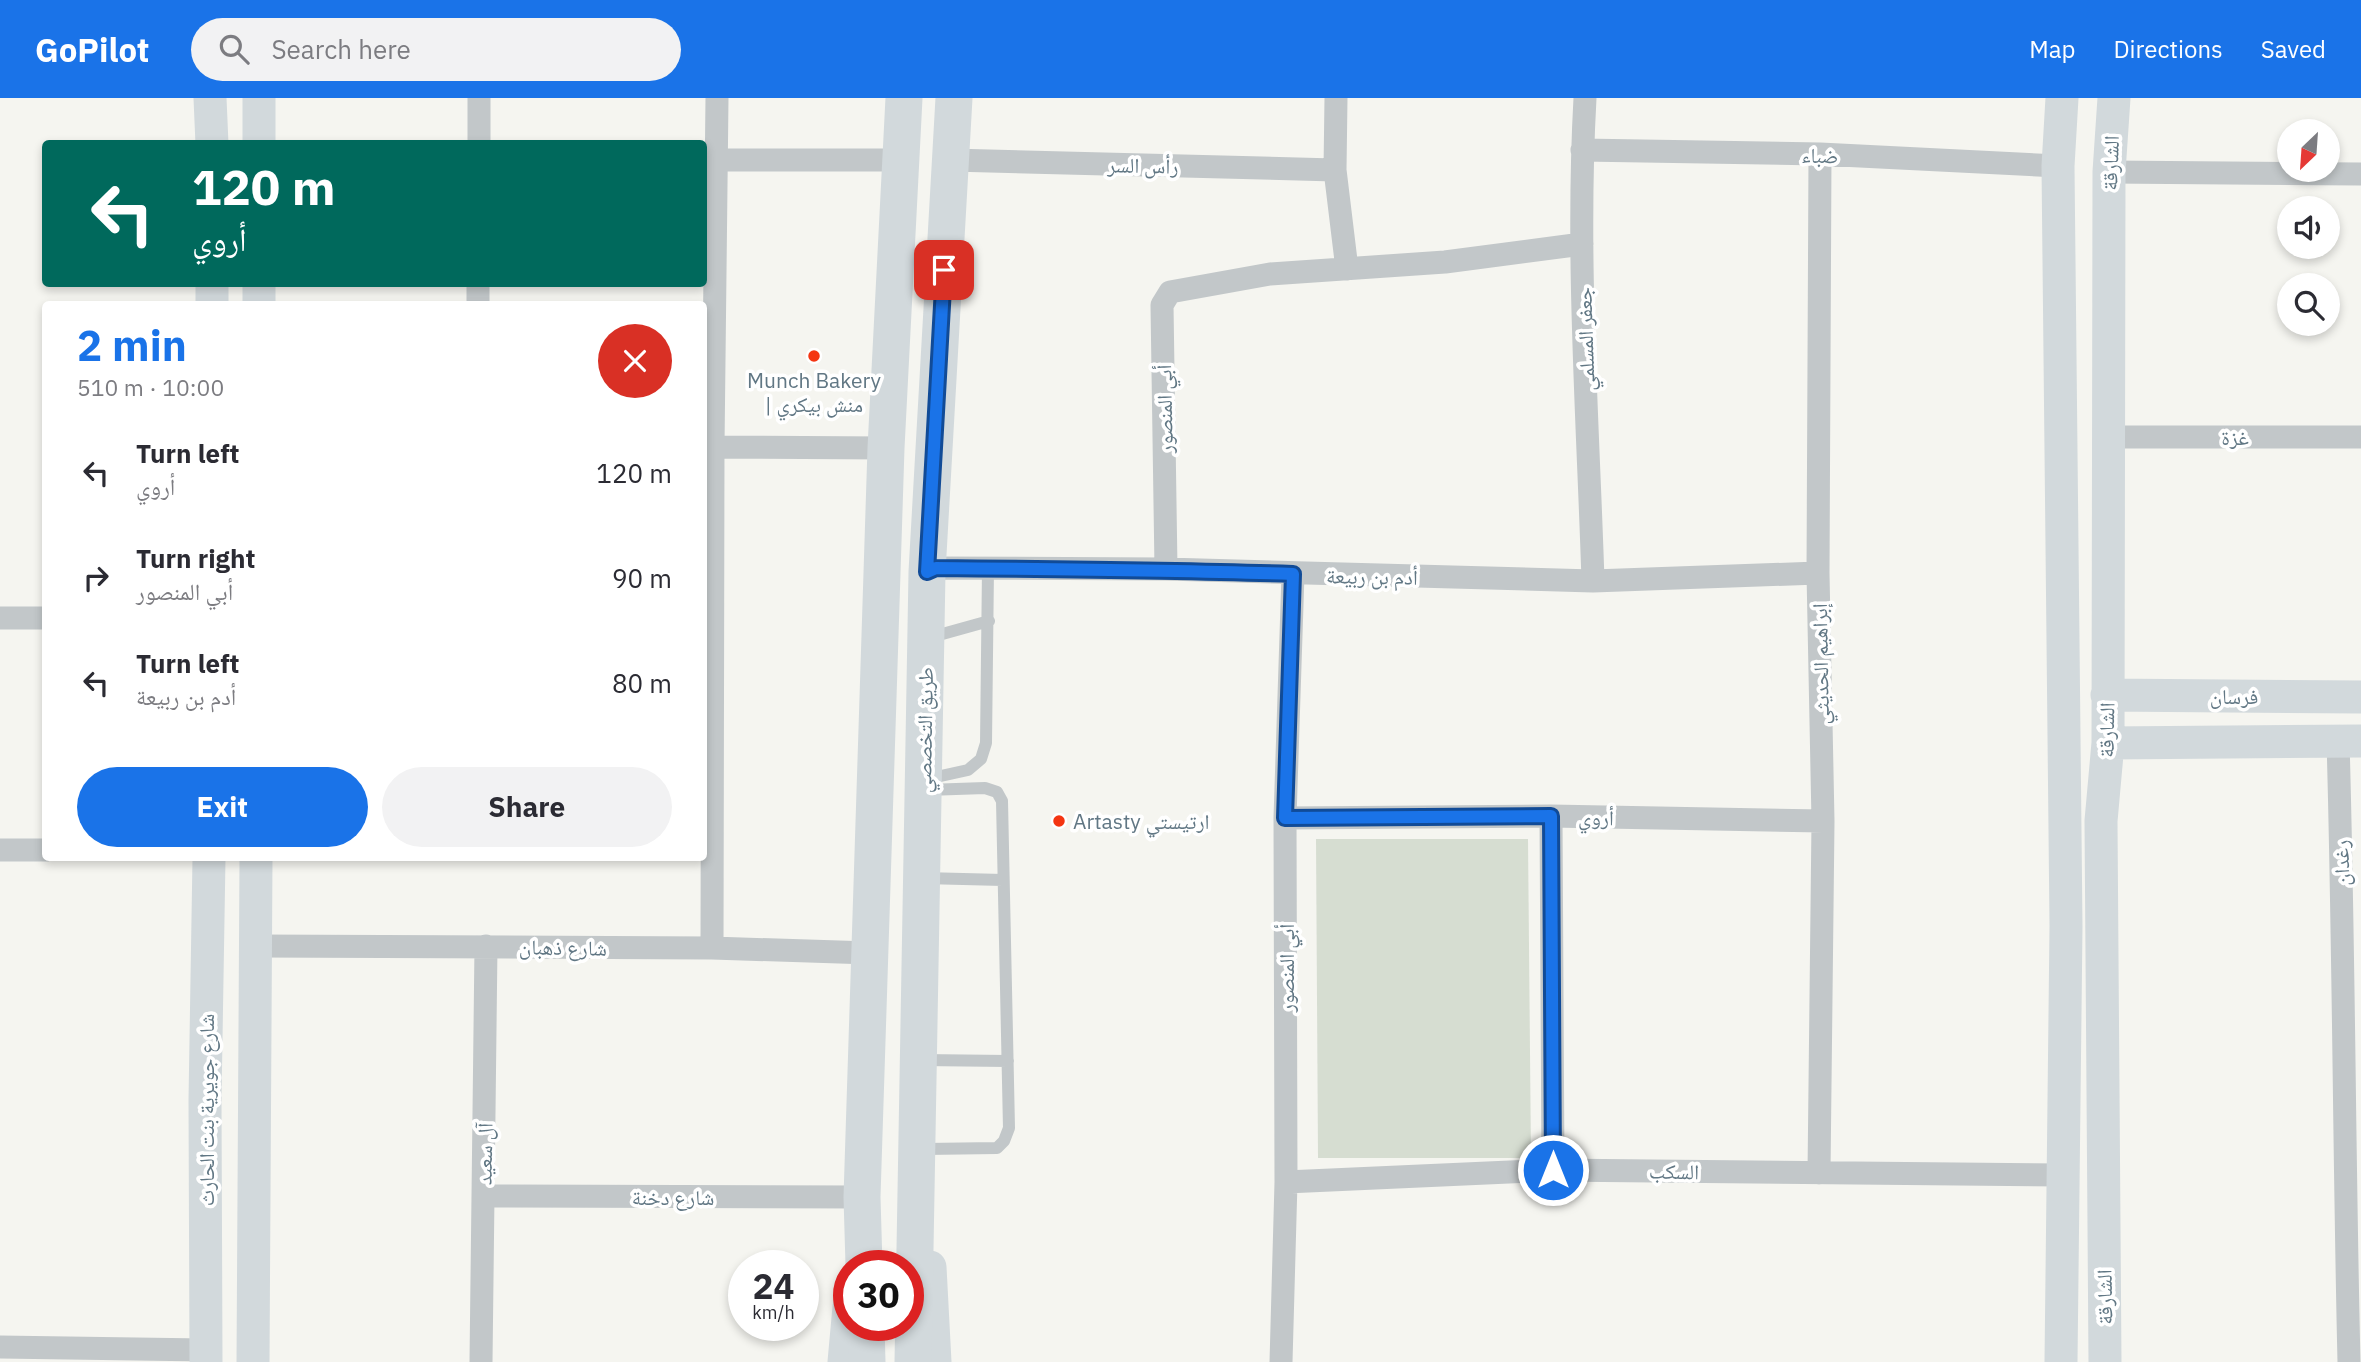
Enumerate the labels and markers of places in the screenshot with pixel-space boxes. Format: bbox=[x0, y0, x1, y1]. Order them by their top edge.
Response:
pin bbox=[914, 240, 974, 300]
marker: Munch Bakery | منش بيكري bbox=[806, 348, 822, 364]
place label: Munch Bakery | منش بيكري bbox=[747, 366, 881, 421]
place label: Artasty ارتيستي bbox=[1073, 807, 1210, 838]
marker: Artasty ارتيستي bbox=[1051, 813, 1067, 829]

